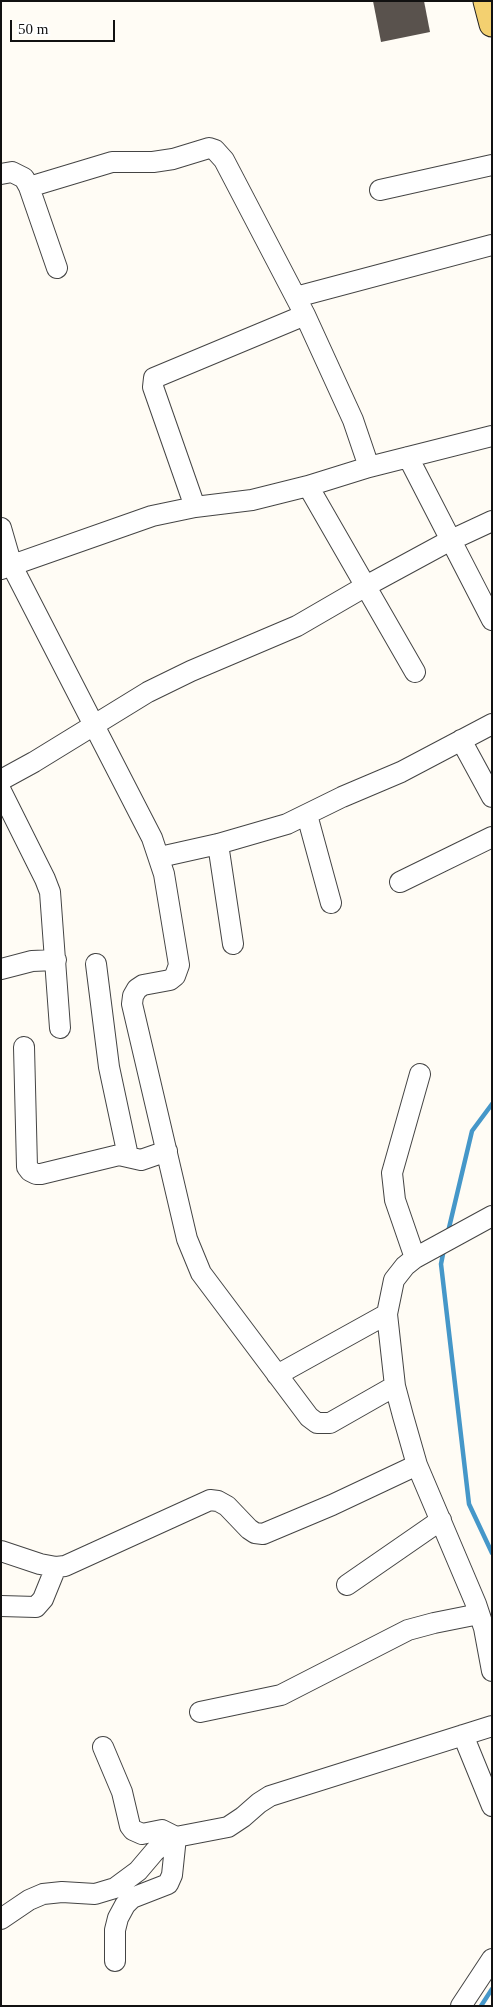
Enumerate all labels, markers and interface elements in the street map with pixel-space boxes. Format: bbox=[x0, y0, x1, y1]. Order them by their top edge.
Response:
scale bar bbox=[12, 10, 118, 42]
text: 50 m bbox=[18, 21, 48, 37]

